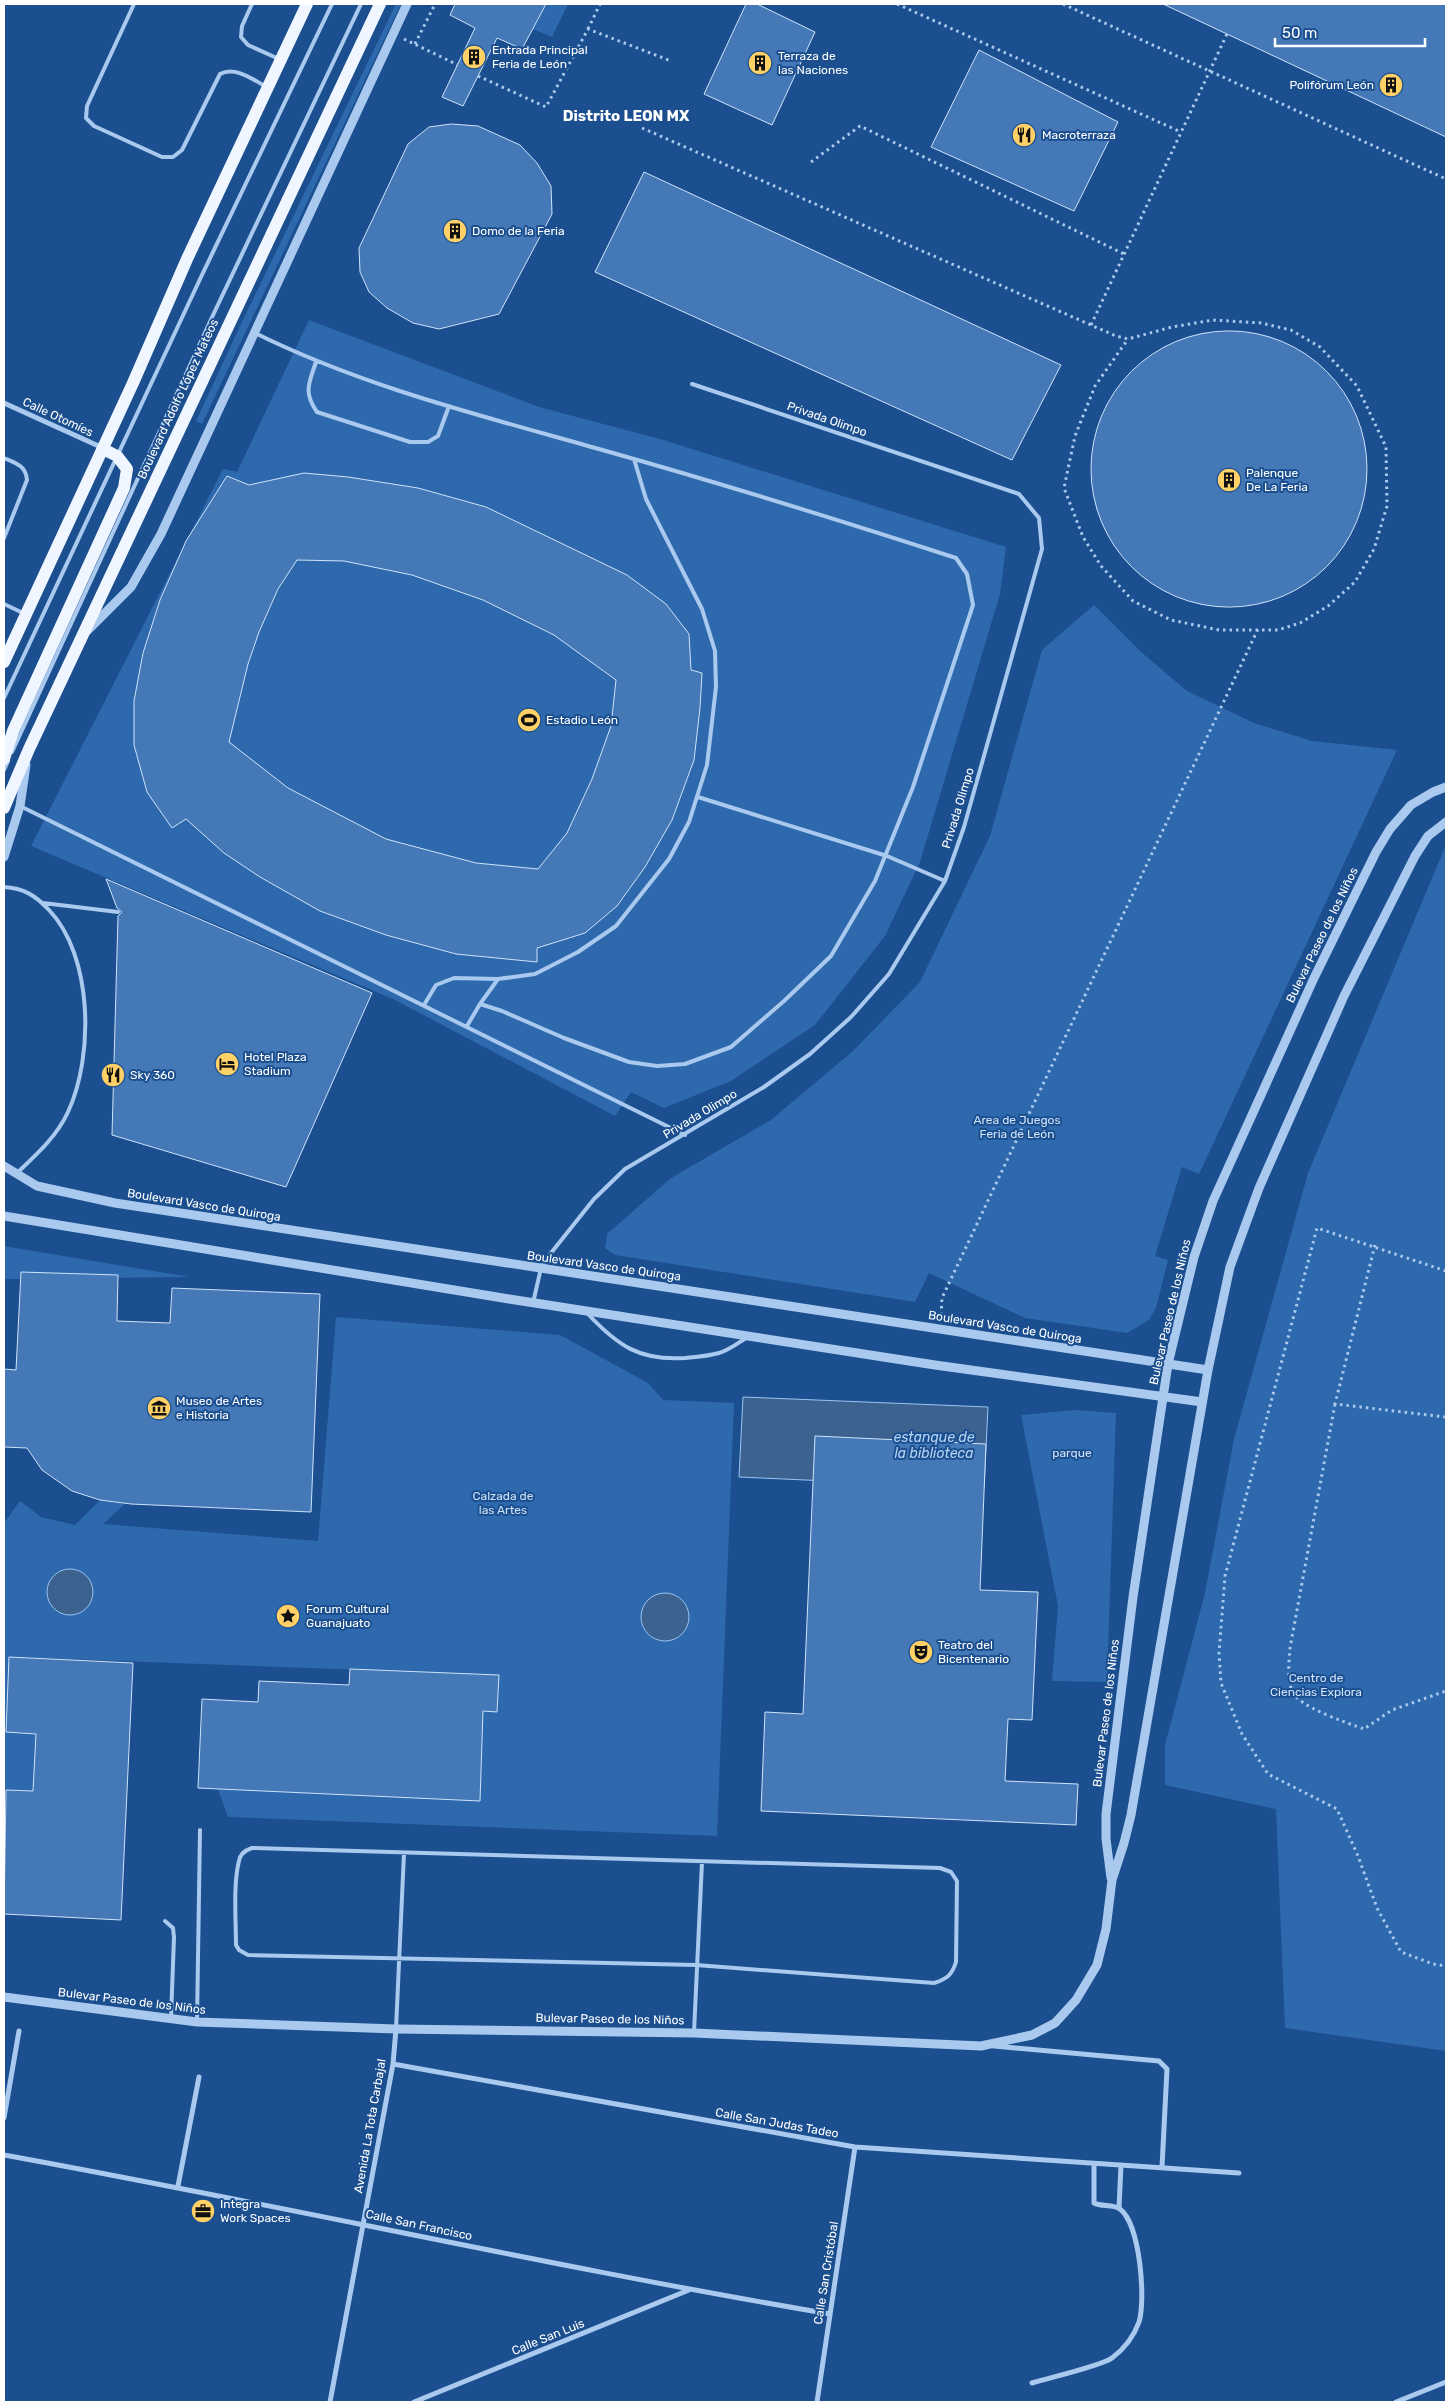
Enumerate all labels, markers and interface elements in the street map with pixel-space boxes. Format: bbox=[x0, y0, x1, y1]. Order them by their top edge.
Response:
scale bar bbox=[1275, 15, 1425, 47]
text: 50 m bbox=[1282, 24, 1317, 42]
place label: Entrada Principal Feria de León bbox=[492, 43, 588, 71]
building icon: Entrada Principal Feria de León bbox=[461, 44, 487, 70]
place label: Terraza de las Naciones bbox=[778, 49, 848, 77]
building icon: Terraza de las Naciones bbox=[747, 50, 773, 76]
building icon: Polifórum León bbox=[1378, 72, 1404, 98]
place label: Polifórum León bbox=[1289, 78, 1374, 92]
district label: Distrito LEON MX bbox=[563, 107, 690, 125]
restaurant icon: Macroterraza bbox=[1011, 122, 1037, 148]
place label: Macroterraza bbox=[1042, 128, 1116, 142]
building icon: Domo de la Feria bbox=[442, 218, 468, 244]
place label: Domo de la Feria bbox=[472, 224, 565, 238]
street label: Boulevard Adolfo López Mateos bbox=[135, 317, 221, 481]
street label: Calle Otomíes bbox=[20, 395, 96, 439]
street label: Privada Olimpo bbox=[785, 399, 869, 439]
place label: Palenque De La Feria bbox=[1246, 466, 1308, 494]
building icon: Palenque De La Feria bbox=[1216, 467, 1242, 493]
sports icon: Estadio León bbox=[516, 707, 542, 733]
place label: Estadio León bbox=[546, 713, 618, 727]
street label: Privada Olimpo bbox=[939, 766, 977, 850]
street label: Bulevar Paseo de los Niños bbox=[1283, 865, 1361, 1005]
place label: Hotel Plaza Stadium bbox=[244, 1050, 307, 1078]
hotel icon: Hotel Plaza Stadium bbox=[214, 1051, 240, 1077]
restaurant icon: Sky 360 bbox=[100, 1062, 126, 1088]
place label: Sky 360 bbox=[130, 1068, 175, 1082]
street label: Privada Olimpo bbox=[661, 1086, 740, 1142]
park label: Area de Juegos Feria de León bbox=[973, 1113, 1061, 1141]
street label: Boulevard Vasco de Quiroga bbox=[126, 1186, 282, 1224]
street label: Bulevar Paseo de los Niños bbox=[1146, 1238, 1194, 1386]
street label: Boulevard Vasco de Quiroga bbox=[526, 1248, 682, 1284]
street label: Boulevard Vasco de Quiroga bbox=[927, 1308, 1083, 1346]
place label: Museo de Artes e Historia bbox=[176, 1394, 262, 1422]
museum icon: Museo de Artes e Historia bbox=[146, 1395, 172, 1421]
water label: estanque de la biblioteca bbox=[893, 1429, 975, 1462]
park label: parque bbox=[1052, 1446, 1092, 1460]
park label: Calzada de las Artes bbox=[473, 1489, 534, 1517]
place label: Forum Cultural Guanajuato bbox=[306, 1602, 389, 1630]
place icon: Forum Cultural Guanajuato bbox=[275, 1603, 301, 1629]
place label: Teatro del Bicentenario bbox=[938, 1638, 1009, 1666]
street label: Bulevar Paseo de los Niños bbox=[1090, 1638, 1122, 1788]
theatre icon: Teatro del Bicentenario bbox=[908, 1639, 934, 1665]
park label: Centro de Ciencias Explora bbox=[1270, 1671, 1362, 1699]
street label: Bulevar Paseo de los Niños bbox=[57, 1985, 207, 2017]
street label: Bulevar Paseo de los Niños bbox=[535, 2011, 685, 2027]
street label: Avenida La Tota Carbajal bbox=[351, 2058, 389, 2194]
street label: Calle San Judas Tadeo bbox=[714, 2105, 840, 2141]
place label: Integra Work Spaces bbox=[220, 2197, 291, 2225]
office icon: Integra Work Spaces bbox=[190, 2198, 216, 2224]
street label: Calle San Francisco bbox=[364, 2207, 474, 2243]
street label: Calle San Cristóbal bbox=[811, 2220, 841, 2326]
street label: Calle San Luis bbox=[510, 2316, 586, 2358]

